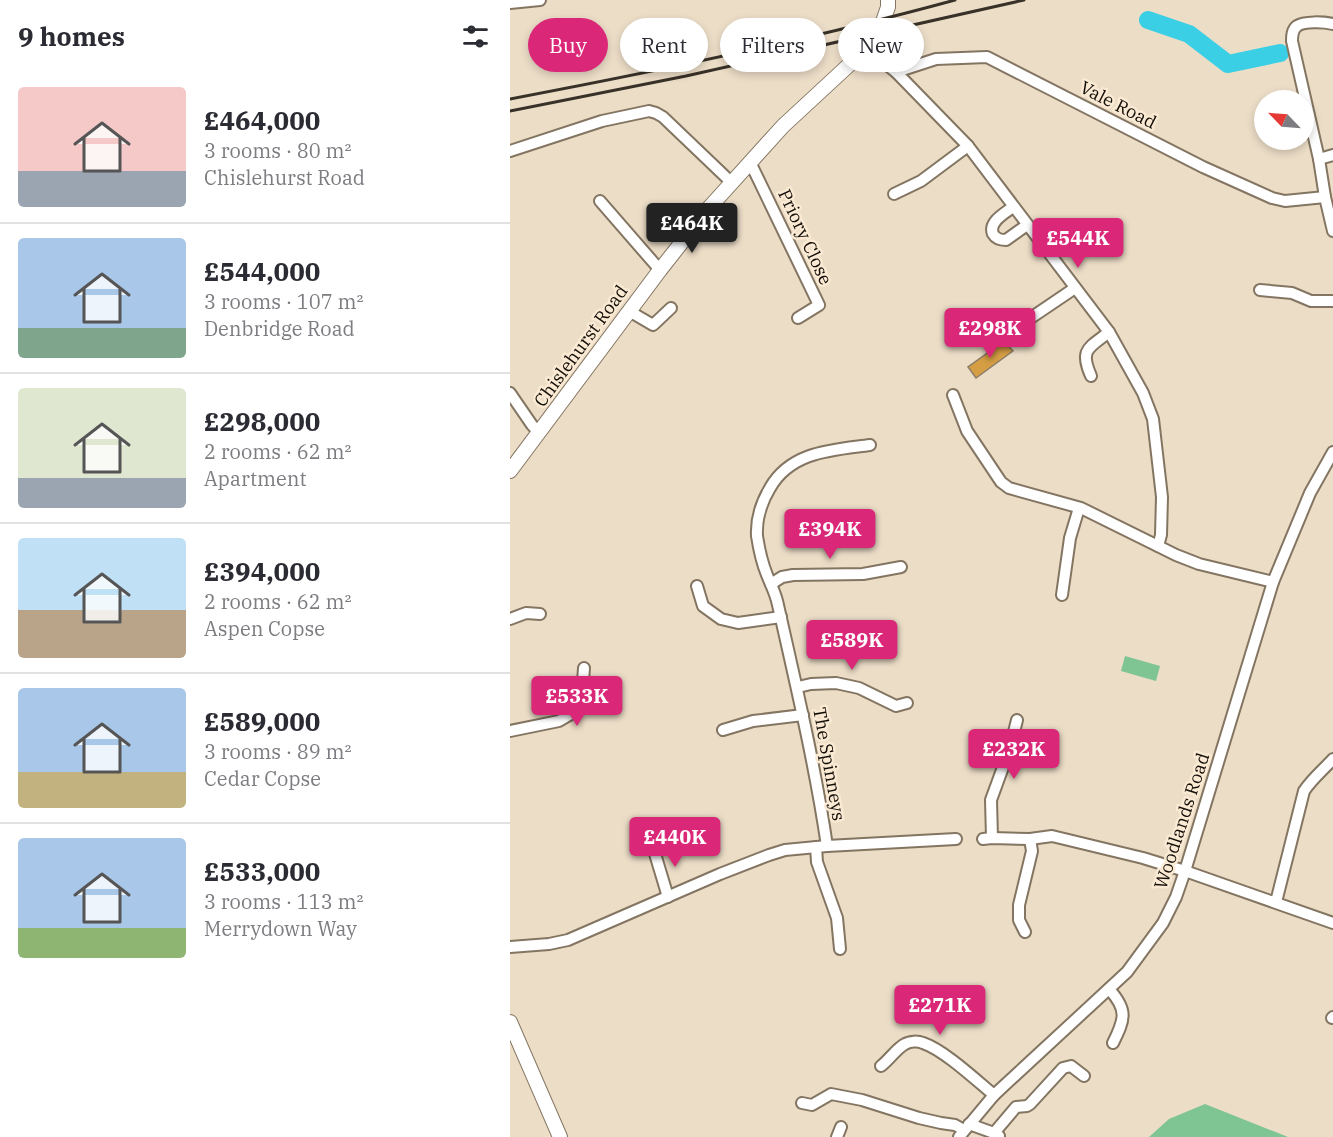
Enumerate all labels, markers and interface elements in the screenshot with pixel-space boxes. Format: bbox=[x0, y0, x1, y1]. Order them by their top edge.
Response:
chip: Buy bbox=[528, 18, 608, 72]
chip: Rent bbox=[620, 18, 708, 72]
chip: Filters bbox=[720, 18, 826, 72]
chip: New bbox=[838, 18, 924, 72]
text: 9 homes bbox=[18, 19, 125, 53]
icon: filters bbox=[459, 20, 492, 53]
street label: Vale Road bbox=[1076, 76, 1160, 134]
north arrow bbox=[1254, 90, 1314, 150]
map controls bbox=[1254, 90, 1314, 150]
text: £464,000 bbox=[204, 103, 320, 137]
icon: home bbox=[66, 111, 138, 183]
text: 3 rooms · 80 m² bbox=[204, 137, 351, 164]
text: Chislehurst Road bbox=[204, 164, 365, 191]
street label: Priory Close bbox=[773, 185, 838, 288]
pin: £464K bbox=[650, 203, 734, 254]
text: £464K bbox=[660, 209, 724, 236]
pin: £544K bbox=[1036, 218, 1120, 269]
text: £544K bbox=[1046, 224, 1110, 251]
text: £544,000 bbox=[204, 254, 320, 288]
icon: home bbox=[66, 262, 138, 334]
street label: Chislehurst Road bbox=[529, 280, 633, 411]
text: 3 rooms · 107 m² bbox=[204, 288, 363, 315]
pin: £298K bbox=[948, 308, 1032, 359]
text: £298K bbox=[958, 314, 1022, 341]
text: Denbridge Road bbox=[204, 315, 355, 342]
text: £298,000 bbox=[204, 404, 320, 438]
icon: home bbox=[66, 412, 138, 484]
text: 2 rooms · 62 m² bbox=[204, 438, 351, 465]
text: Apartment bbox=[204, 465, 307, 492]
pin: £394K bbox=[788, 509, 872, 560]
text: £394K bbox=[798, 515, 862, 542]
text: £394,000 bbox=[204, 554, 320, 588]
icon: home bbox=[66, 562, 138, 634]
text: 2 rooms · 62 m² bbox=[204, 588, 351, 615]
text: Aspen Copse bbox=[204, 615, 325, 642]
pin: £589K bbox=[810, 620, 894, 671]
text: £589K bbox=[820, 626, 884, 653]
pin: £533K bbox=[535, 676, 619, 727]
text: £533K bbox=[545, 682, 609, 709]
text: £589,000 bbox=[204, 704, 320, 738]
street label: The Spinneys bbox=[808, 705, 851, 822]
icon: home bbox=[66, 712, 138, 784]
pin: £232K bbox=[972, 729, 1056, 780]
text: £232K bbox=[982, 735, 1046, 762]
text: 3 rooms · 89 m² bbox=[204, 738, 351, 765]
street label: Woodlands Road bbox=[1149, 750, 1214, 892]
text: Cedar Copse bbox=[204, 765, 321, 792]
pin: £440K bbox=[633, 817, 717, 868]
text: £440K bbox=[643, 823, 707, 850]
text: £533,000 bbox=[204, 854, 320, 888]
icon: home bbox=[66, 862, 138, 934]
text: 3 rooms · 113 m² bbox=[204, 888, 363, 915]
text: Merrydown Way bbox=[204, 915, 357, 942]
pin: £271K bbox=[898, 985, 982, 1036]
text: £271K bbox=[908, 991, 972, 1018]

